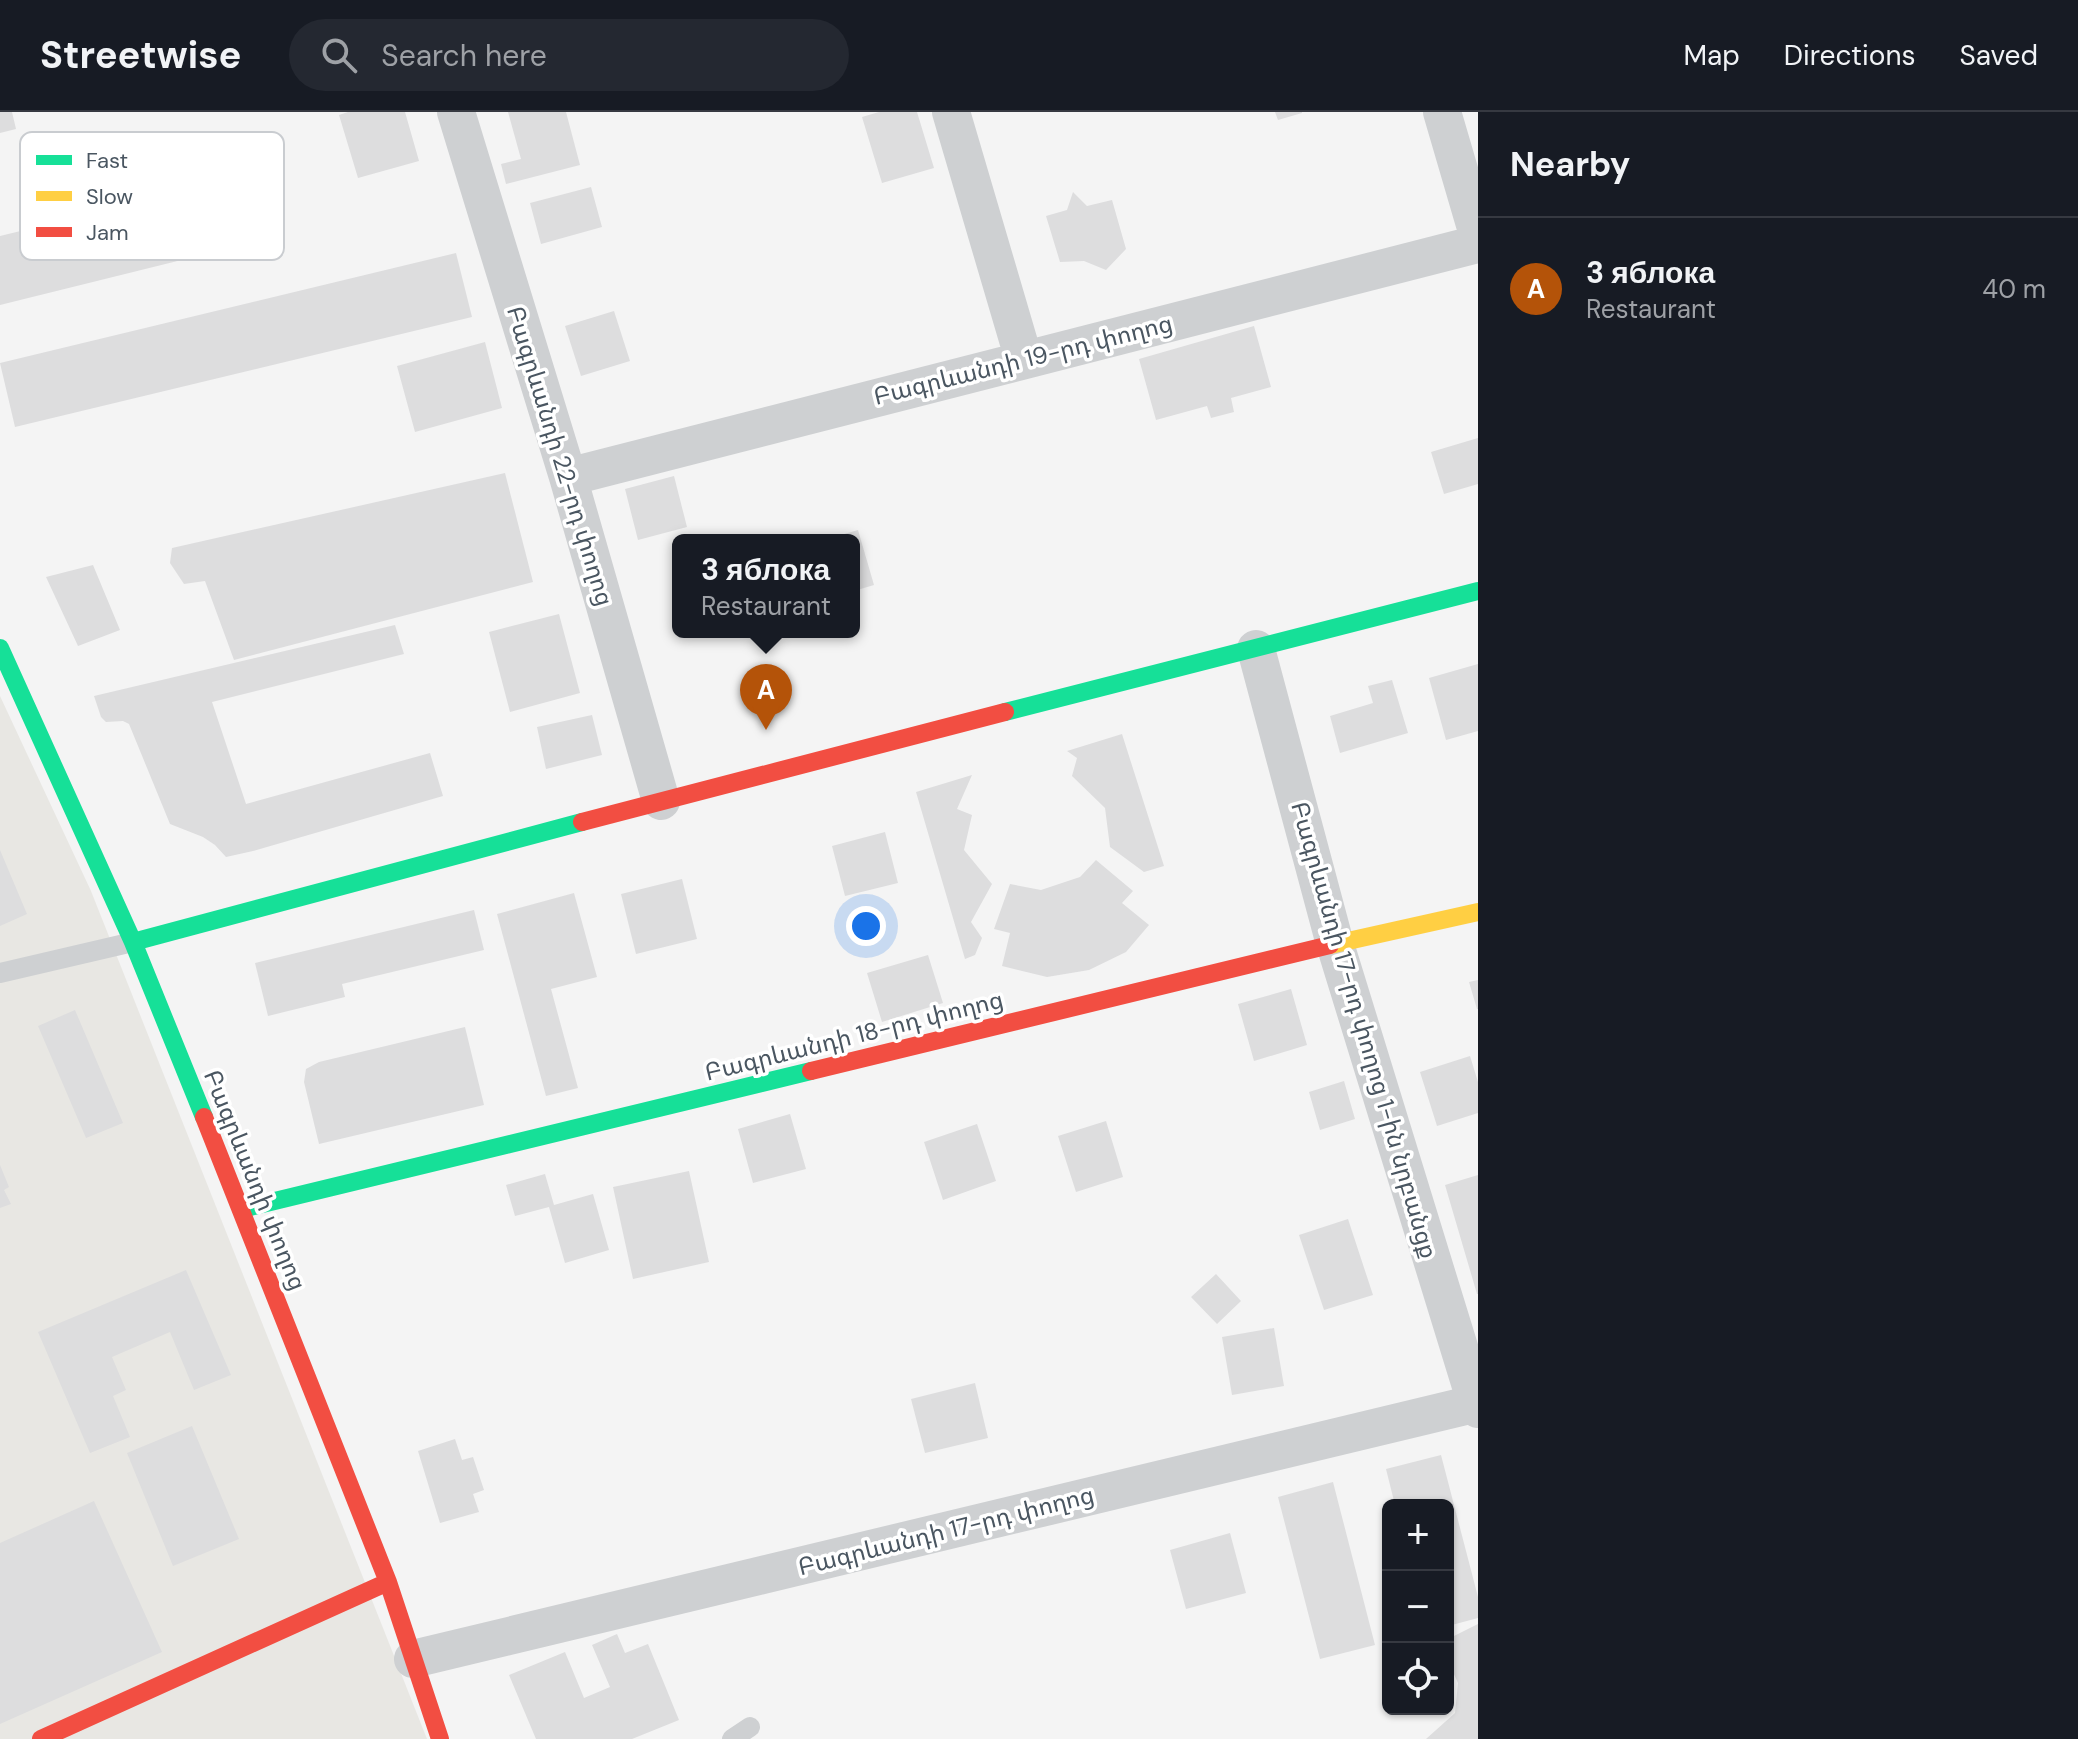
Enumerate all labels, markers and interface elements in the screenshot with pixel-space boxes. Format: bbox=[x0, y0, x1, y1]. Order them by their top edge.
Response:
search box bbox=[289, 19, 849, 91]
text: Streetwise bbox=[40, 30, 241, 80]
icon: search bbox=[317, 33, 361, 77]
text: Search here bbox=[381, 36, 547, 75]
text: Map bbox=[1683, 37, 1740, 74]
text: Directions bbox=[1784, 37, 1916, 74]
text: Saved bbox=[1960, 37, 2038, 74]
legend bbox=[20, 132, 284, 260]
text: Nearby bbox=[1510, 142, 1630, 187]
text: Fast bbox=[86, 146, 128, 175]
text: Slow bbox=[86, 182, 133, 211]
text: Jam bbox=[86, 218, 129, 247]
text: 3 яблока bbox=[1586, 253, 1715, 292]
text: A bbox=[1527, 272, 1545, 306]
text: 40 m bbox=[1982, 272, 2046, 306]
text: Restaurant bbox=[1586, 292, 1716, 326]
street label: Բագրևանդի 22-րդ փողոց bbox=[500, 302, 621, 610]
street label: Բագրևանդի 19-րդ փողոց bbox=[870, 307, 1176, 412]
popup bbox=[672, 534, 860, 638]
text: 3 яблока bbox=[701, 550, 830, 589]
text: Restaurant bbox=[701, 589, 831, 623]
pin: A bbox=[740, 664, 792, 730]
street label: Բագրևանդի 17-րդ փողոց 1-ին նրբանցք bbox=[1284, 798, 1445, 1262]
your location bbox=[846, 906, 886, 946]
street label: Բագրևանդի 18-րդ փողոց bbox=[701, 983, 1006, 1088]
street label: Բագրևանդի փողոց bbox=[197, 1065, 314, 1295]
street label: Բագրևանդի 17-րդ փողոց bbox=[795, 1479, 1097, 1582]
map controls bbox=[1382, 1499, 1454, 1715]
button: + bbox=[1382, 1499, 1454, 1571]
button: − bbox=[1382, 1571, 1454, 1643]
button: locate bbox=[1382, 1643, 1454, 1715]

